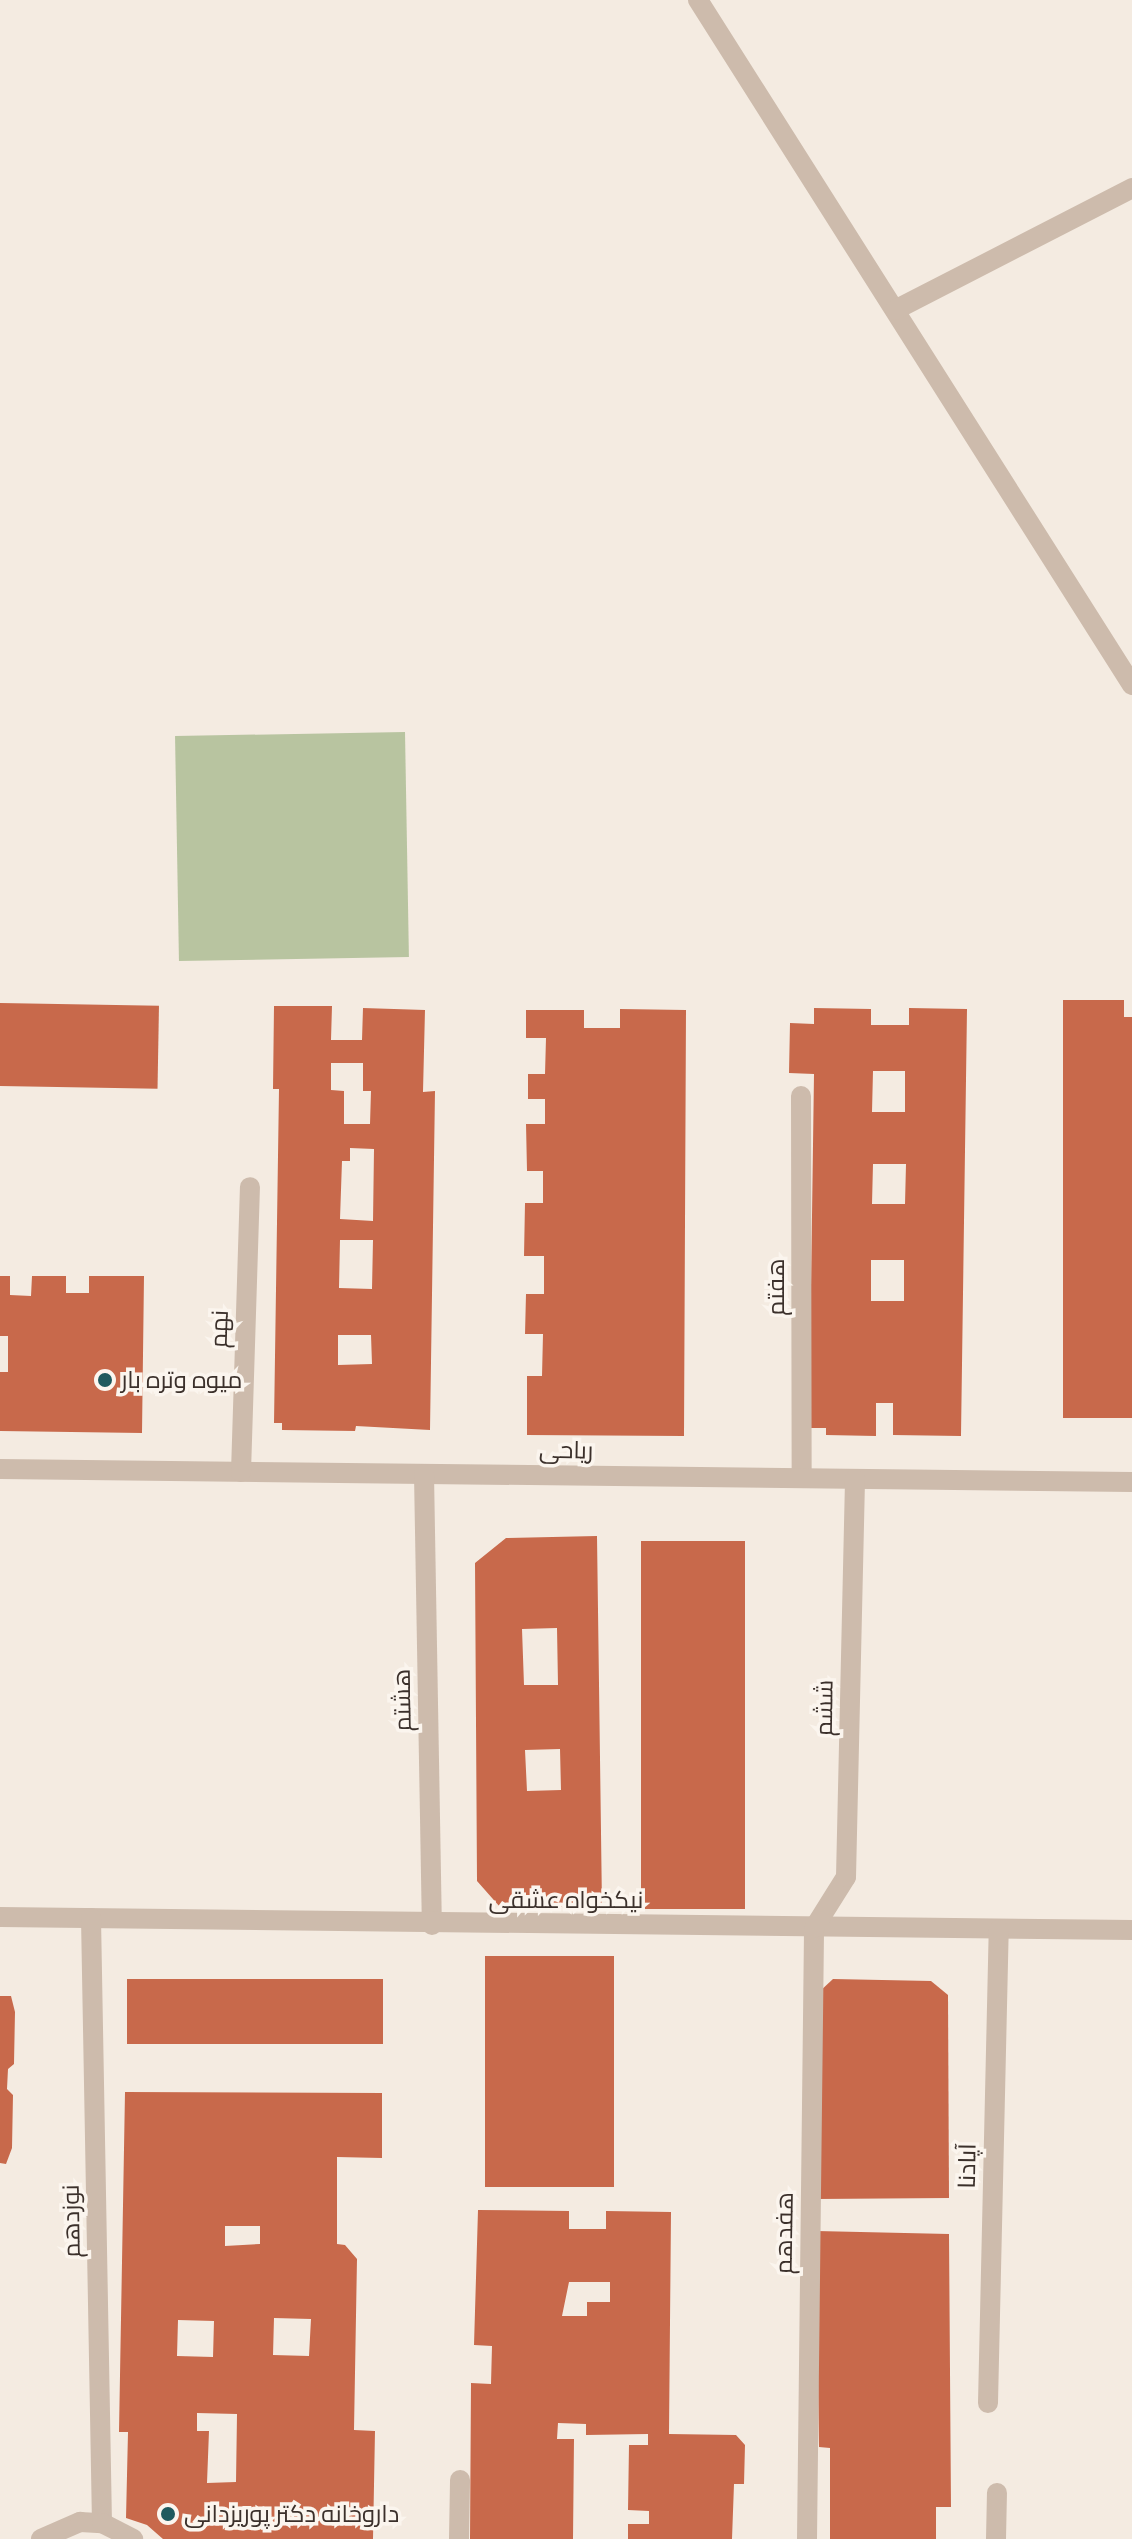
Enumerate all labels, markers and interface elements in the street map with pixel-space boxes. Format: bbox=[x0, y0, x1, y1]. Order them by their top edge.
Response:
street label: هفتم bbox=[762, 1258, 790, 1316]
street label: نهم bbox=[204, 1309, 234, 1349]
place label: میوه وتره بار bbox=[121, 1366, 242, 1394]
marker: میوه وتره بار bbox=[96, 1371, 114, 1389]
street label: ریاحی bbox=[539, 1435, 593, 1465]
street label: هشتم bbox=[387, 1668, 417, 1732]
street label: ششم bbox=[809, 1680, 839, 1736]
street label: نیکخواه عشقی bbox=[489, 1886, 643, 1914]
street label: آپادنا bbox=[952, 2143, 982, 2189]
street label: نوزدهم bbox=[56, 2184, 86, 2258]
street label: هفدهم bbox=[769, 2192, 799, 2274]
place label: داروخانه دکتر پوریزدانی bbox=[184, 2500, 399, 2528]
marker: داروخانه دکتر پوریزدانی bbox=[159, 2505, 177, 2523]

